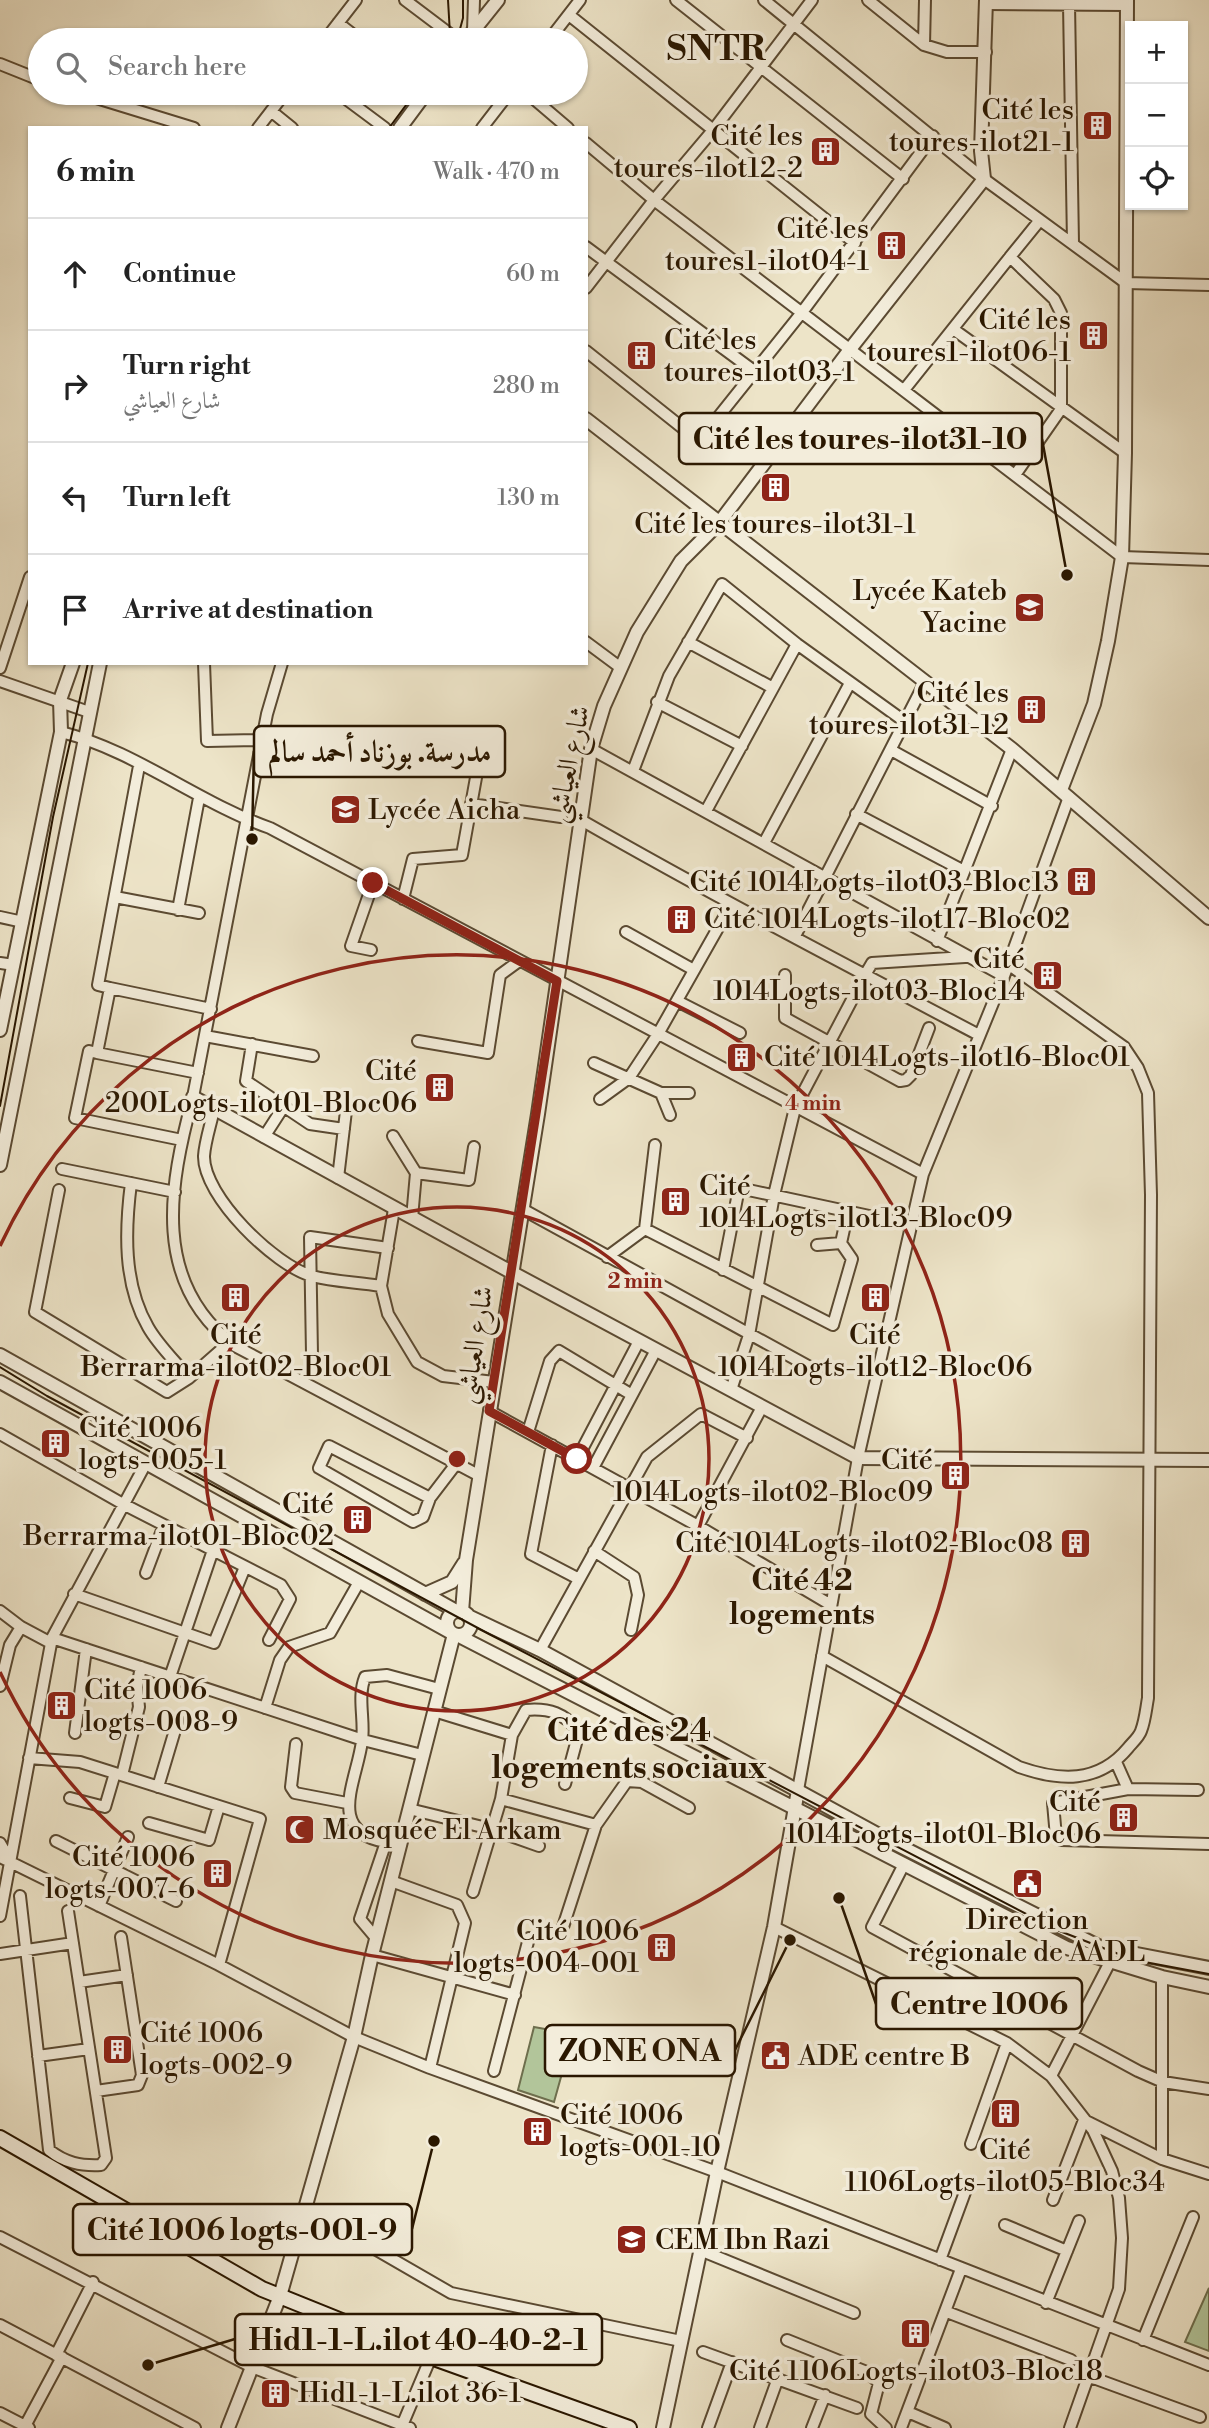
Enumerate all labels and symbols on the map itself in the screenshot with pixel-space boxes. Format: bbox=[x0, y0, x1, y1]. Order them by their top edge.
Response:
district label: SNTR bbox=[667, 28, 767, 71]
place label: Cité les toures-ilot21-1 bbox=[889, 93, 1074, 160]
building icon: Cité les toures-ilot21-1 bbox=[1080, 109, 1114, 143]
place label: Cité les toures-ilot12-2 bbox=[614, 119, 803, 186]
building icon: Cité les toures-ilot12-2 bbox=[809, 135, 843, 169]
place label: Cité les toures1-ilot04-1 bbox=[665, 212, 869, 279]
building icon: Cité les toures1-ilot04-1 bbox=[875, 228, 909, 262]
place label: Cité les toures1-ilot06-1 bbox=[867, 303, 1071, 370]
building icon: Cité les toures1-ilot06-1 bbox=[1077, 319, 1111, 353]
place label: Cité les toures-ilot03-1 bbox=[664, 323, 855, 390]
building icon: Cité les toures-ilot03-1 bbox=[624, 339, 658, 373]
callout: Cité les toures-ilot31-10 bbox=[679, 413, 1042, 464]
text: Cité les toures-ilot31-10 bbox=[692, 421, 1028, 459]
building icon: Cité les toures-ilot31-1 bbox=[758, 470, 792, 504]
place label: Cité les toures-ilot31-1 bbox=[634, 507, 916, 542]
place label: Lycée Kateb Yacine bbox=[853, 574, 1007, 641]
school or university icon: Lycée Kateb Yacine bbox=[1013, 590, 1047, 624]
place label: Cité les toures-ilot31-12 bbox=[809, 676, 1009, 743]
building icon: Cité les toures-ilot31-12 bbox=[1015, 692, 1049, 726]
street label: شارع العياشي bbox=[540, 702, 606, 827]
callout: مدرسة. بوزناد أحمد سالم bbox=[254, 726, 505, 777]
text: مدرسة. بوزناد أحمد سالم bbox=[268, 731, 492, 778]
school or university icon: Lycée Aicha bbox=[328, 793, 362, 827]
place label: Lycée Aicha bbox=[368, 793, 521, 828]
place label: Cité 1014Logts-ilot03-Bloc13 bbox=[689, 865, 1059, 900]
building icon: Cité 1014Logts-ilot03-Bloc13 bbox=[1065, 865, 1099, 899]
route end bbox=[357, 867, 388, 898]
building icon: Cité 1014Logts-ilot17-Bloc02 bbox=[664, 902, 698, 936]
place label: Cité 1014Logts-ilot17-Bloc02 bbox=[704, 902, 1070, 937]
place label: Cité 1014Logts-ilot03-Bloc14 bbox=[713, 942, 1025, 1009]
building icon: Cité 1014Logts-ilot03-Bloc14 bbox=[1031, 958, 1065, 992]
building icon: Cité 1014Logts-ilot16-Bloc01 bbox=[724, 1040, 758, 1074]
place label: Cité 1014Logts-ilot16-Bloc01 bbox=[764, 1040, 1130, 1075]
place label: Cité 200Logts-ilot01-Bloc06 bbox=[105, 1054, 417, 1121]
building icon: Cité 200Logts-ilot01-Bloc06 bbox=[423, 1070, 457, 1104]
text: 4 min bbox=[785, 1091, 841, 1117]
place label: Cité 1014Logts-ilot13-Bloc09 bbox=[699, 1169, 1012, 1236]
building icon: Cité 1014Logts-ilot13-Bloc09 bbox=[659, 1185, 693, 1219]
text: 2 min bbox=[607, 1269, 663, 1295]
building icon: Cité Berrarma-ilot02-Bloc01 bbox=[219, 1281, 253, 1315]
building icon: Cité 1014Logts-ilot12-Bloc06 bbox=[858, 1281, 892, 1315]
street label: شارع العياشي bbox=[448, 1284, 509, 1408]
place label: Cité Berrarma-ilot02-Bloc01 bbox=[80, 1318, 391, 1385]
place label: Cité 1014Logts-ilot12-Bloc06 bbox=[718, 1318, 1032, 1385]
place label: Cité 1006 logts-005-1 bbox=[79, 1411, 226, 1478]
building icon: Cité 1006 logts-005-1 bbox=[39, 1427, 73, 1461]
route start bbox=[561, 1443, 592, 1474]
place label: Cité 1014Logts-ilot02-Bloc09 bbox=[613, 1443, 933, 1510]
centre of rings bbox=[445, 1447, 469, 1471]
building icon: Cité 1014Logts-ilot02-Bloc09 bbox=[939, 1459, 973, 1493]
place label: Cité Berrarma-ilot01-Bloc02 bbox=[22, 1487, 334, 1554]
building icon: Cité Berrarma-ilot01-Bloc02 bbox=[340, 1503, 374, 1537]
place label: Cité 1014Logts-ilot02-Bloc08 bbox=[675, 1526, 1053, 1561]
building icon: Cité 1014Logts-ilot02-Bloc08 bbox=[1059, 1526, 1093, 1560]
district label: Cité 42 logements bbox=[729, 1562, 875, 1634]
place label: Cité 1006 logts-008-9 bbox=[84, 1673, 238, 1740]
building icon: Cité 1006 logts-008-9 bbox=[44, 1689, 78, 1723]
district label: Cité des 24 logements sociaux bbox=[491, 1711, 767, 1788]
place label: Cité 1014Logts-ilot01-Bloc06 bbox=[785, 1785, 1101, 1852]
building icon: Cité 1014Logts-ilot01-Bloc06 bbox=[1107, 1801, 1141, 1835]
mosque icon: Mosquée El Arkam bbox=[283, 1813, 317, 1847]
place label: Mosquée El Arkam bbox=[323, 1813, 562, 1848]
place label: Cité 1006 logts-007-6 bbox=[45, 1840, 195, 1907]
building icon: Cité 1006 logts-007-6 bbox=[201, 1856, 235, 1890]
public building icon: Direction régionale de AADL bbox=[1010, 1866, 1044, 1900]
place label: Direction régionale de AADL bbox=[909, 1903, 1145, 1970]
place label: Cité 1006 logts-004-001 bbox=[454, 1914, 639, 1981]
building icon: Cité 1006 logts-004-001 bbox=[645, 1930, 679, 1964]
callout: Centre 1006 bbox=[876, 1978, 1082, 2029]
text: Centre 1006 bbox=[890, 1986, 1068, 2024]
place label: Cité 1006 logts-002-9 bbox=[140, 2016, 292, 2083]
callout: ZONE ONA bbox=[545, 2025, 735, 2076]
building icon: Cité 1006 logts-002-9 bbox=[100, 2032, 134, 2066]
text: ZONE ONA bbox=[559, 2033, 722, 2071]
public building icon: ADE centre B bbox=[758, 2039, 792, 2073]
place label: ADE centre B bbox=[797, 2039, 970, 2074]
building icon: Cité 1106Logts-ilot05-Bloc34 bbox=[988, 2096, 1022, 2130]
place label: Cité 1006 logts-001-10 bbox=[560, 2098, 721, 2165]
building icon: Cité 1006 logts-001-10 bbox=[520, 2114, 554, 2148]
place label: Cité 1106Logts-ilot05-Bloc34 bbox=[845, 2133, 1165, 2200]
callout: Cité 1006 logts-001-9 bbox=[73, 2204, 412, 2255]
text: Cité 1006 logts-001-9 bbox=[87, 2212, 397, 2250]
school or university icon: CEM Ibn Razi bbox=[615, 2223, 649, 2257]
place label: CEM Ibn Razi bbox=[655, 2223, 830, 2258]
callout: Hid1-1-L.ilot 40-40-2-1 bbox=[235, 2314, 602, 2365]
building icon: Cité 1106Logts-ilot03-Bloc18 bbox=[899, 2317, 933, 2351]
text: Hid1-1-L.ilot 40-40-2-1 bbox=[248, 2322, 588, 2360]
place label: Cité 1106Logts-ilot03-Bloc18 bbox=[729, 2354, 1103, 2389]
building icon: Hid1-1-L.ilot 36-1 bbox=[258, 2376, 292, 2410]
place label: Hid1-1-L.ilot 36-1 bbox=[298, 2376, 521, 2411]

